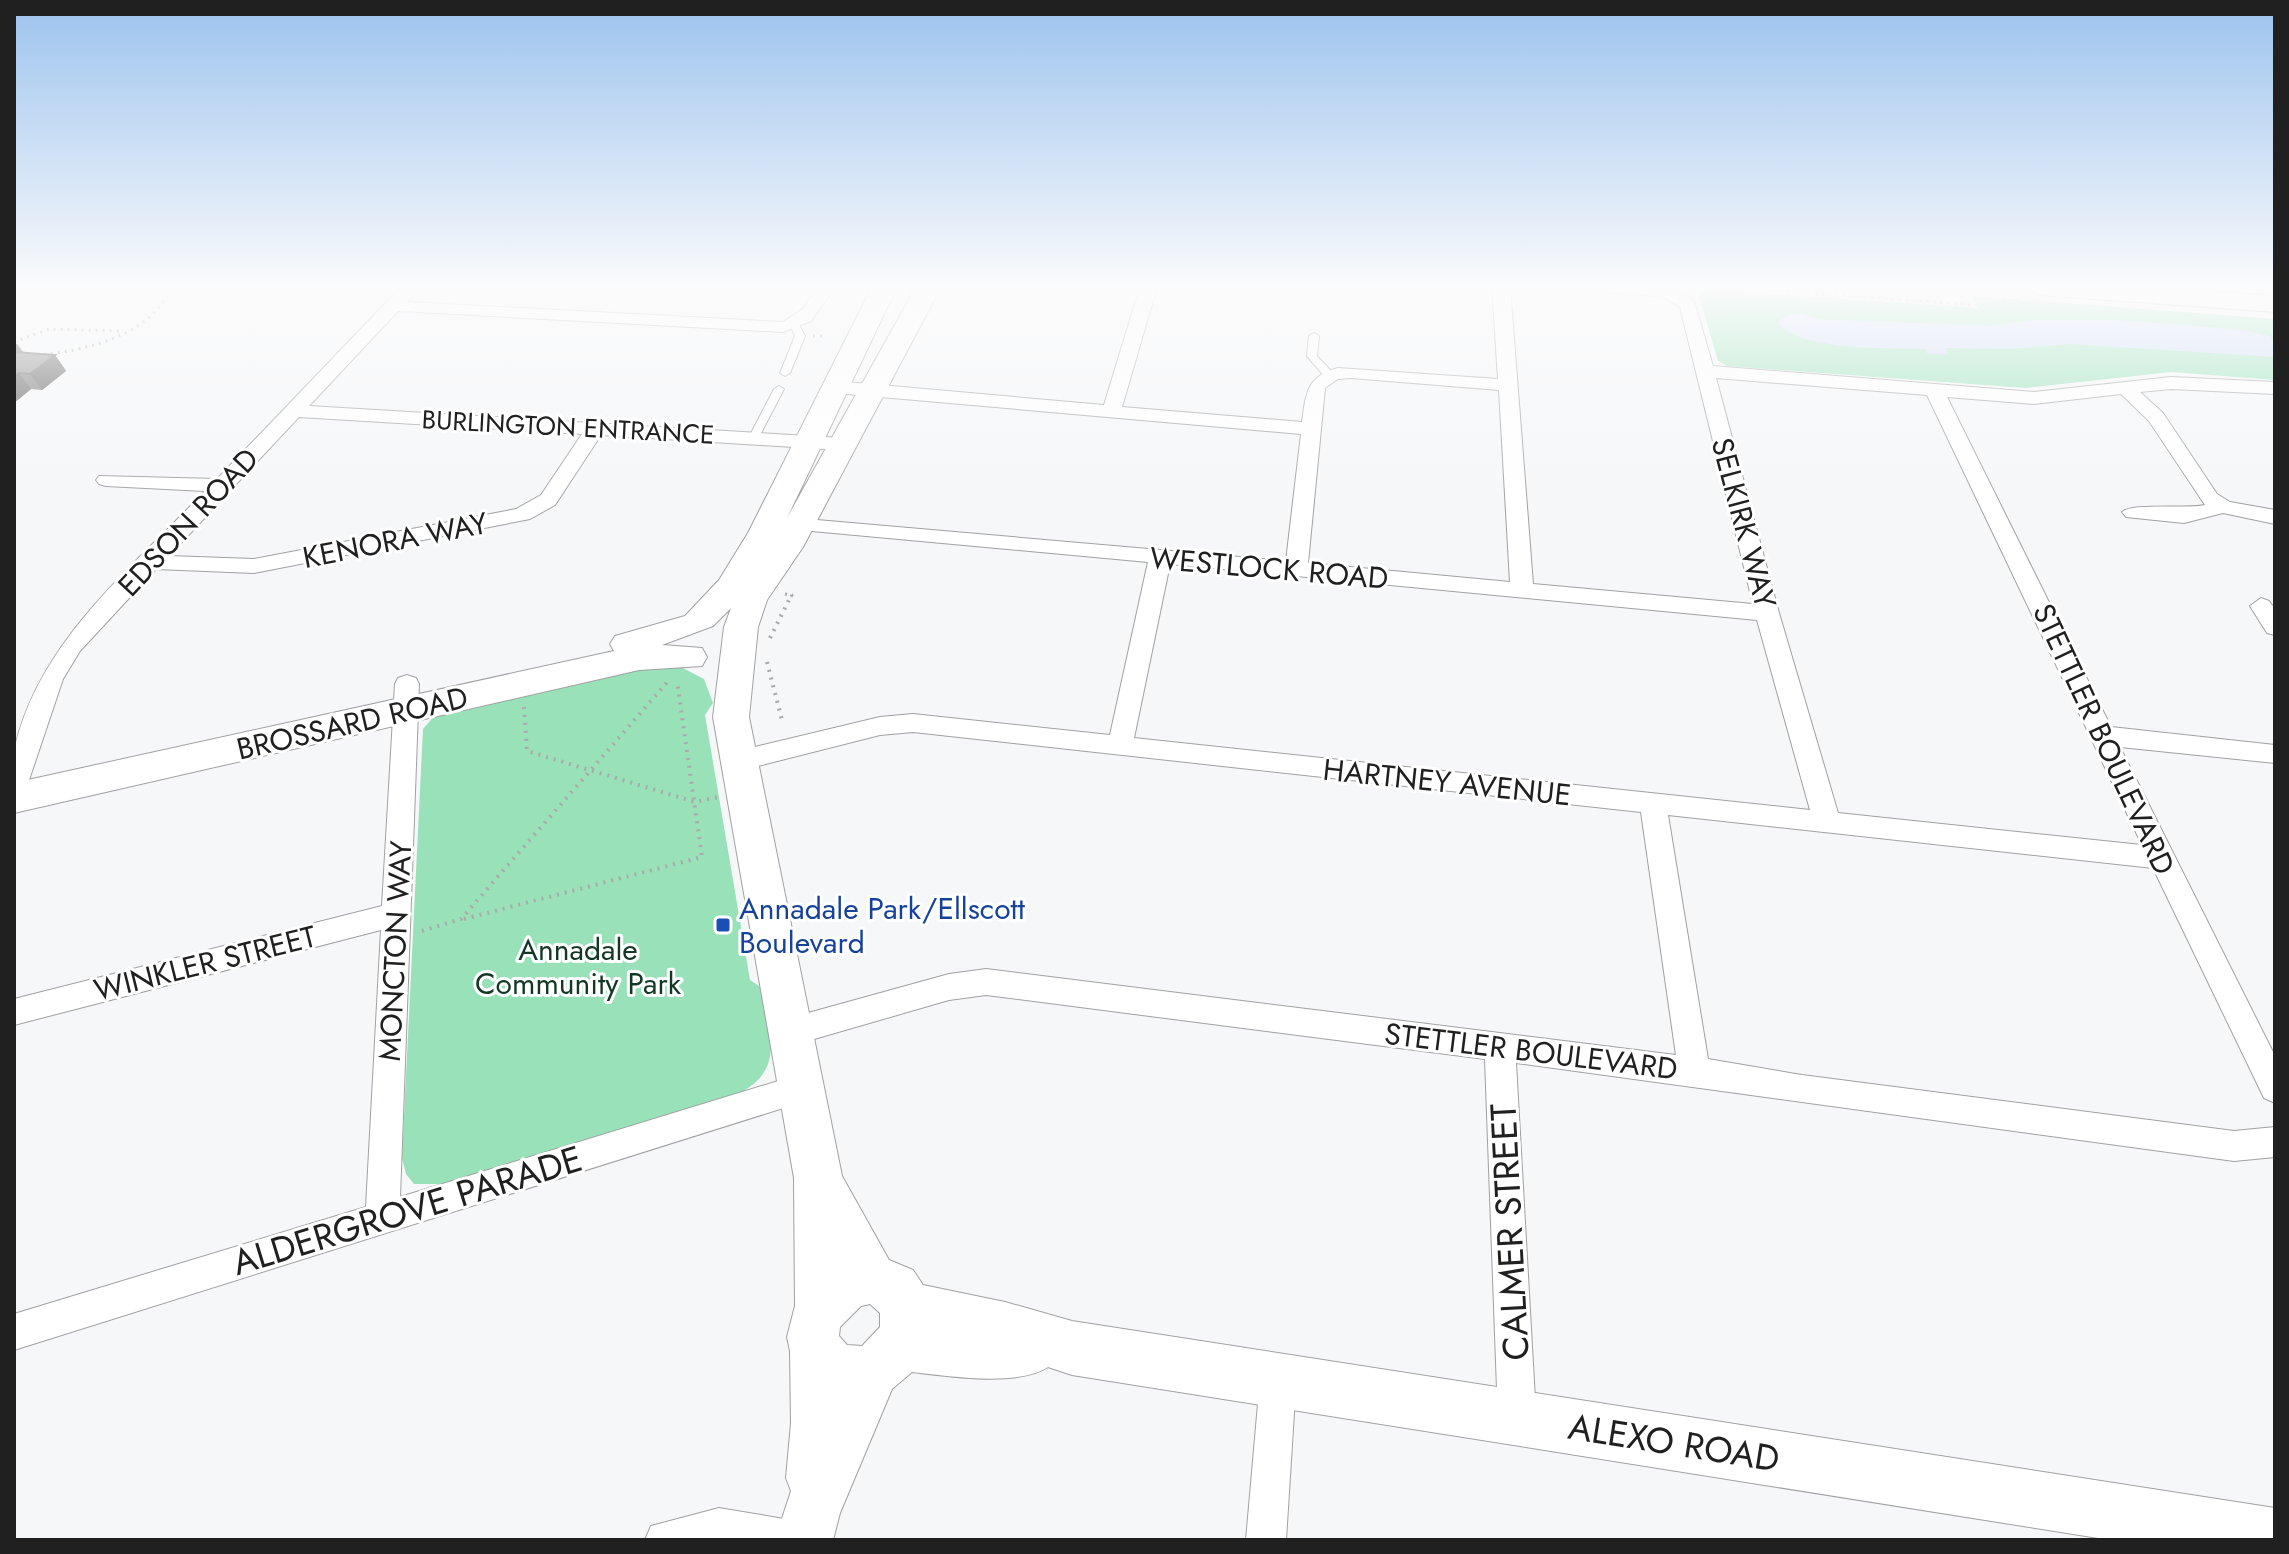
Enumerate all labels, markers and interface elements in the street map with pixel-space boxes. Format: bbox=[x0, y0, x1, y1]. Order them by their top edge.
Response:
street label: BURLINGTON ENTRANCE bbox=[421, 400, 715, 454]
street label: SELKIRK WAY bbox=[1701, 433, 1787, 613]
street label: EDSON ROAD bbox=[108, 438, 268, 606]
street label: KENORA WAY bbox=[299, 501, 491, 579]
street label: WESTLOCK ROAD bbox=[1148, 536, 1390, 600]
street label: STETTLER BOULEVARD bbox=[2022, 596, 2186, 882]
street label: BROSSARD ROAD bbox=[232, 676, 472, 770]
street label: HARTNEY AVENUE bbox=[1321, 748, 1573, 816]
street label: MONCTON WAY bbox=[368, 840, 422, 1062]
place label: Annadale Park/Ellscott Boulevard bbox=[739, 887, 1026, 964]
street label: WINKLER STREET bbox=[90, 915, 320, 1011]
marker: Annadale Park/Ellscott Boulevard bbox=[714, 916, 732, 934]
park label: Annadale Community Park bbox=[475, 928, 682, 1005]
street label: STETTLER BOULEVARD bbox=[1382, 1012, 1680, 1090]
street label: CALMER STREET bbox=[1476, 1102, 1542, 1362]
street label: ALDERGROVE PARADE bbox=[226, 1132, 588, 1288]
street label: ALEXO ROAD bbox=[1565, 1400, 1783, 1484]

